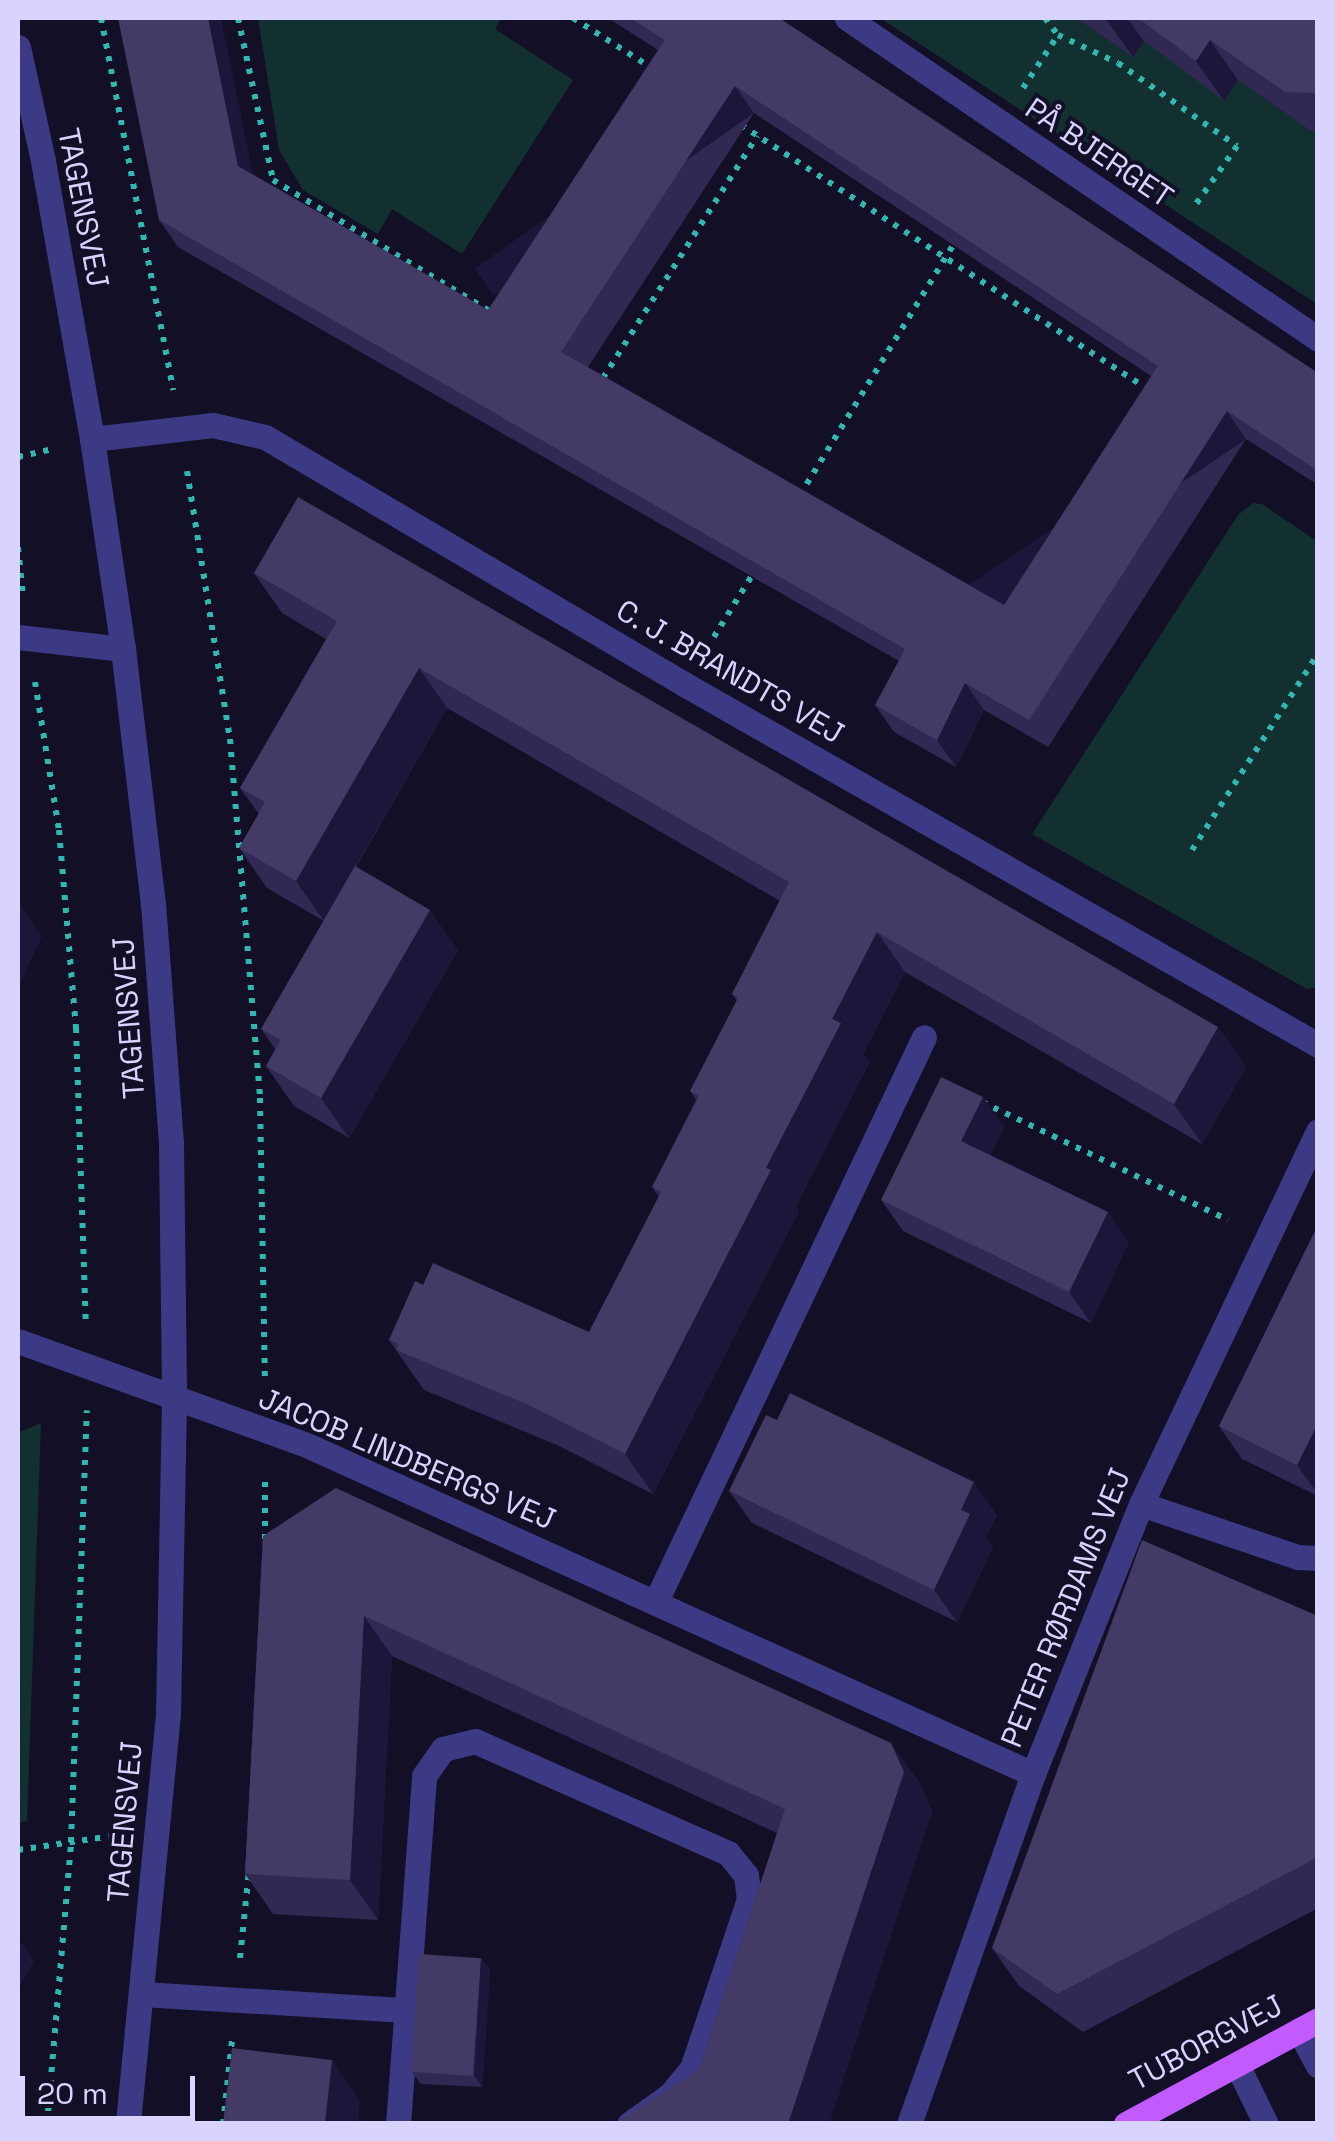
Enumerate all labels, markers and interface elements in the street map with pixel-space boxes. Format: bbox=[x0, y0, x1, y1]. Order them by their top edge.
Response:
street label: PÅ BJERGET bbox=[1018, 90, 1180, 216]
street label: TAGENSVEJ bbox=[50, 125, 116, 291]
street label: C. J. BRANDTS VEJ bbox=[609, 592, 851, 752]
street label: TAGENSVEJ bbox=[105, 936, 153, 1100]
street label: JACOB LINDBERGS VEJ bbox=[253, 1380, 561, 1538]
street label: PETER RØRDAMS VEJ bbox=[994, 1463, 1138, 1753]
street label: TAGENSVEJ bbox=[100, 1740, 150, 1904]
street label: TUBORGVEJ bbox=[1123, 1987, 1289, 2099]
scale bar bbox=[25, 2056, 200, 2118]
text: 20 m bbox=[37, 2074, 108, 2113]

